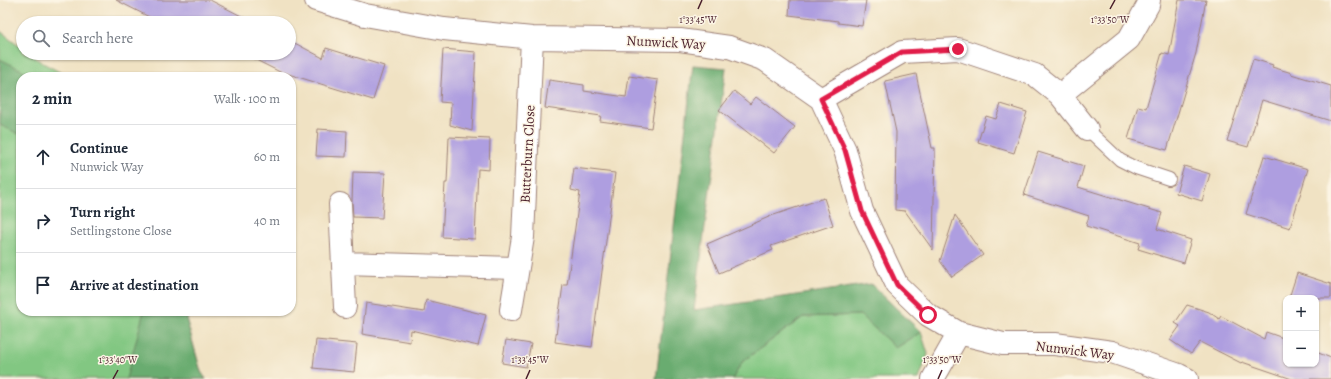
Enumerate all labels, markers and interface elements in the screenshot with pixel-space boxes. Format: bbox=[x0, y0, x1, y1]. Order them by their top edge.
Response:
text: 1°33'45"W bbox=[679, 13, 718, 26]
text: 1°33'50"W bbox=[1091, 13, 1130, 26]
search box bbox=[16, 16, 296, 60]
icon: search bbox=[30, 27, 52, 49]
text: Search here bbox=[62, 28, 133, 48]
street label: Nunwick Way bbox=[626, 31, 707, 54]
route end bbox=[949, 40, 967, 58]
text: 2 min bbox=[32, 87, 72, 110]
text: Walk · 100 m bbox=[214, 90, 280, 107]
street label: Butterburn Close bbox=[515, 104, 540, 204]
text: Continue bbox=[70, 138, 128, 158]
icon: ahead bbox=[32, 146, 54, 168]
text: 60 m bbox=[254, 148, 280, 165]
text: Nunwick Way bbox=[70, 158, 143, 175]
text: Turn right bbox=[70, 202, 135, 222]
icon: right bbox=[32, 210, 54, 232]
text: 40 m bbox=[254, 212, 280, 229]
text: Settlingstone Close bbox=[70, 222, 172, 239]
icon: arrive bbox=[32, 274, 54, 296]
text: Arrive at destination bbox=[70, 275, 199, 295]
map controls bbox=[1283, 295, 1319, 367]
button: + bbox=[1283, 295, 1319, 331]
route start bbox=[919, 306, 937, 324]
button: − bbox=[1283, 331, 1319, 367]
street label: Nunwick Way bbox=[1035, 336, 1116, 365]
text: 1°33'40"W bbox=[99, 353, 138, 366]
text: 1°33'45"W bbox=[511, 353, 550, 366]
text: 1°33'50"W bbox=[923, 353, 962, 366]

